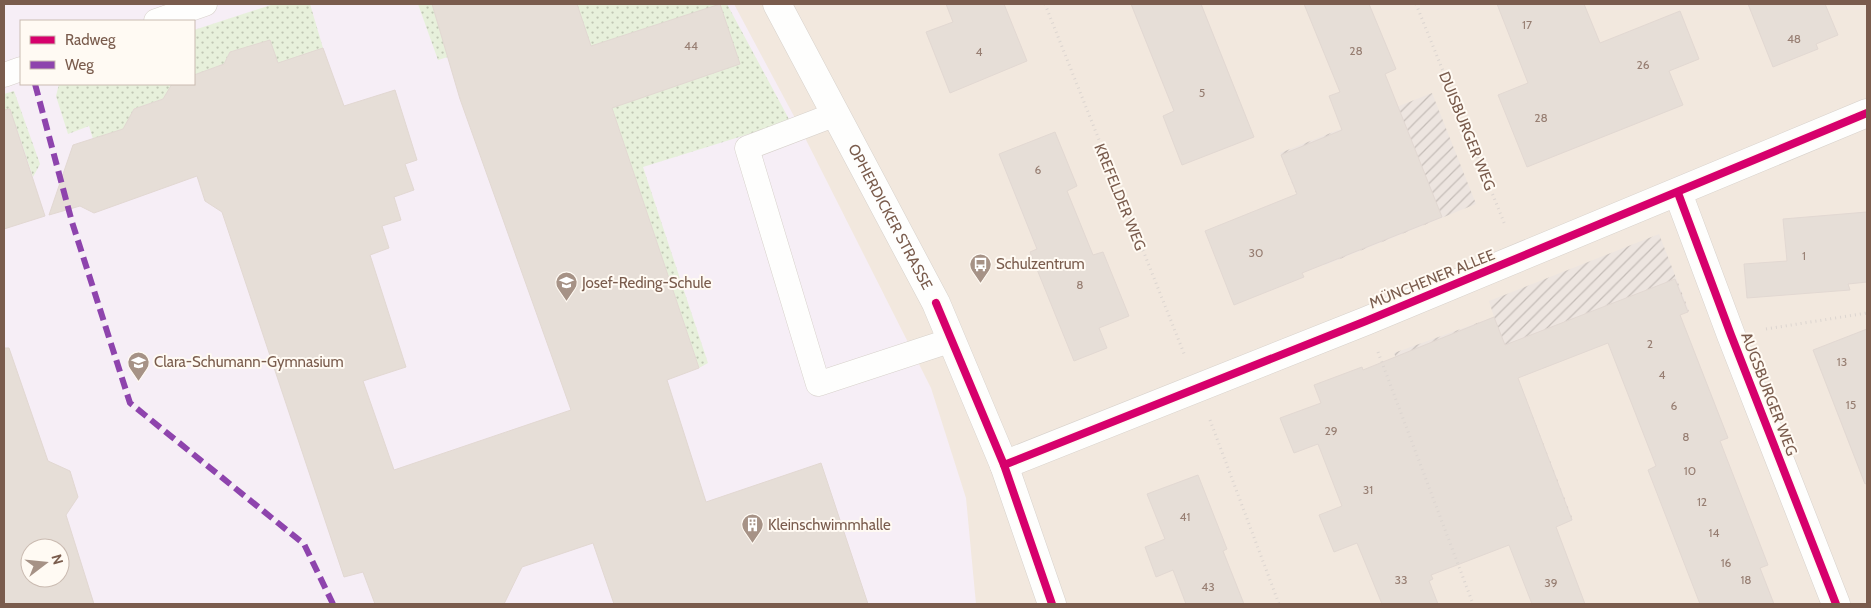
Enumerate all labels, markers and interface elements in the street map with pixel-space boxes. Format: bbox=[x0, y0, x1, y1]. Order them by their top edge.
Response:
house number: 17 bbox=[1522, 17, 1532, 32]
legend bbox=[20, 20, 195, 85]
text: Radweg bbox=[65, 31, 116, 49]
house number: 48 bbox=[1787, 31, 1801, 46]
house number: 44 bbox=[684, 38, 698, 53]
house number: 28 bbox=[1349, 43, 1363, 58]
house number: 4 bbox=[976, 44, 983, 59]
text: Weg bbox=[65, 56, 94, 74]
house number: 26 bbox=[1636, 57, 1650, 72]
street label: DUISBURGER WEG bbox=[1435, 69, 1499, 193]
house number: 5 bbox=[1199, 85, 1205, 100]
house number: 28 bbox=[1534, 110, 1548, 125]
street label: OPHERDICKER STRASSE bbox=[844, 141, 936, 293]
street label: KREFELDER WEG bbox=[1090, 141, 1150, 253]
house number: 6 bbox=[1035, 162, 1042, 177]
house number: 30 bbox=[1249, 245, 1263, 260]
street label: MÜNCHENER ALLEE bbox=[1367, 246, 1497, 312]
house number: 1 bbox=[1802, 248, 1806, 263]
bus stop icon: Schulzentrum bbox=[968, 252, 992, 283]
place label: Schulzentrum bbox=[996, 255, 1085, 273]
school or university icon: Josef-Reding-Schule bbox=[554, 271, 578, 302]
place label: Josef-Reding-Schule bbox=[581, 274, 712, 292]
house number: 8 bbox=[1076, 277, 1084, 292]
street label: AUGSBURGER WEG bbox=[1737, 330, 1801, 458]
house number: 2 bbox=[1647, 336, 1653, 351]
school or university icon: Clara-Schumann-Gymnasium bbox=[126, 350, 150, 381]
place label: Clara-Schumann-Gymnasium bbox=[154, 353, 344, 371]
house number: 13 bbox=[1837, 354, 1847, 369]
house number: 4 bbox=[1659, 367, 1666, 382]
house number: 15 bbox=[1846, 397, 1856, 412]
house number: 6 bbox=[1671, 398, 1678, 413]
house number: 29 bbox=[1324, 423, 1338, 438]
house number: 8 bbox=[1682, 429, 1690, 444]
house number: 10 bbox=[1684, 463, 1696, 478]
house number: 31 bbox=[1363, 482, 1373, 497]
house number: 12 bbox=[1697, 494, 1707, 509]
house number: 41 bbox=[1180, 509, 1190, 524]
building icon: Kleinschwimmhalle bbox=[740, 513, 764, 544]
place label: Kleinschwimmhalle bbox=[768, 516, 891, 534]
house number: 14 bbox=[1709, 525, 1719, 540]
north arrow bbox=[20, 538, 70, 588]
text: N bbox=[47, 552, 68, 567]
house number: 16 bbox=[1721, 555, 1732, 570]
house number: 33 bbox=[1395, 572, 1407, 587]
house number: 18 bbox=[1740, 572, 1752, 587]
house number: 39 bbox=[1544, 575, 1558, 590]
house number: 43 bbox=[1201, 579, 1215, 594]

